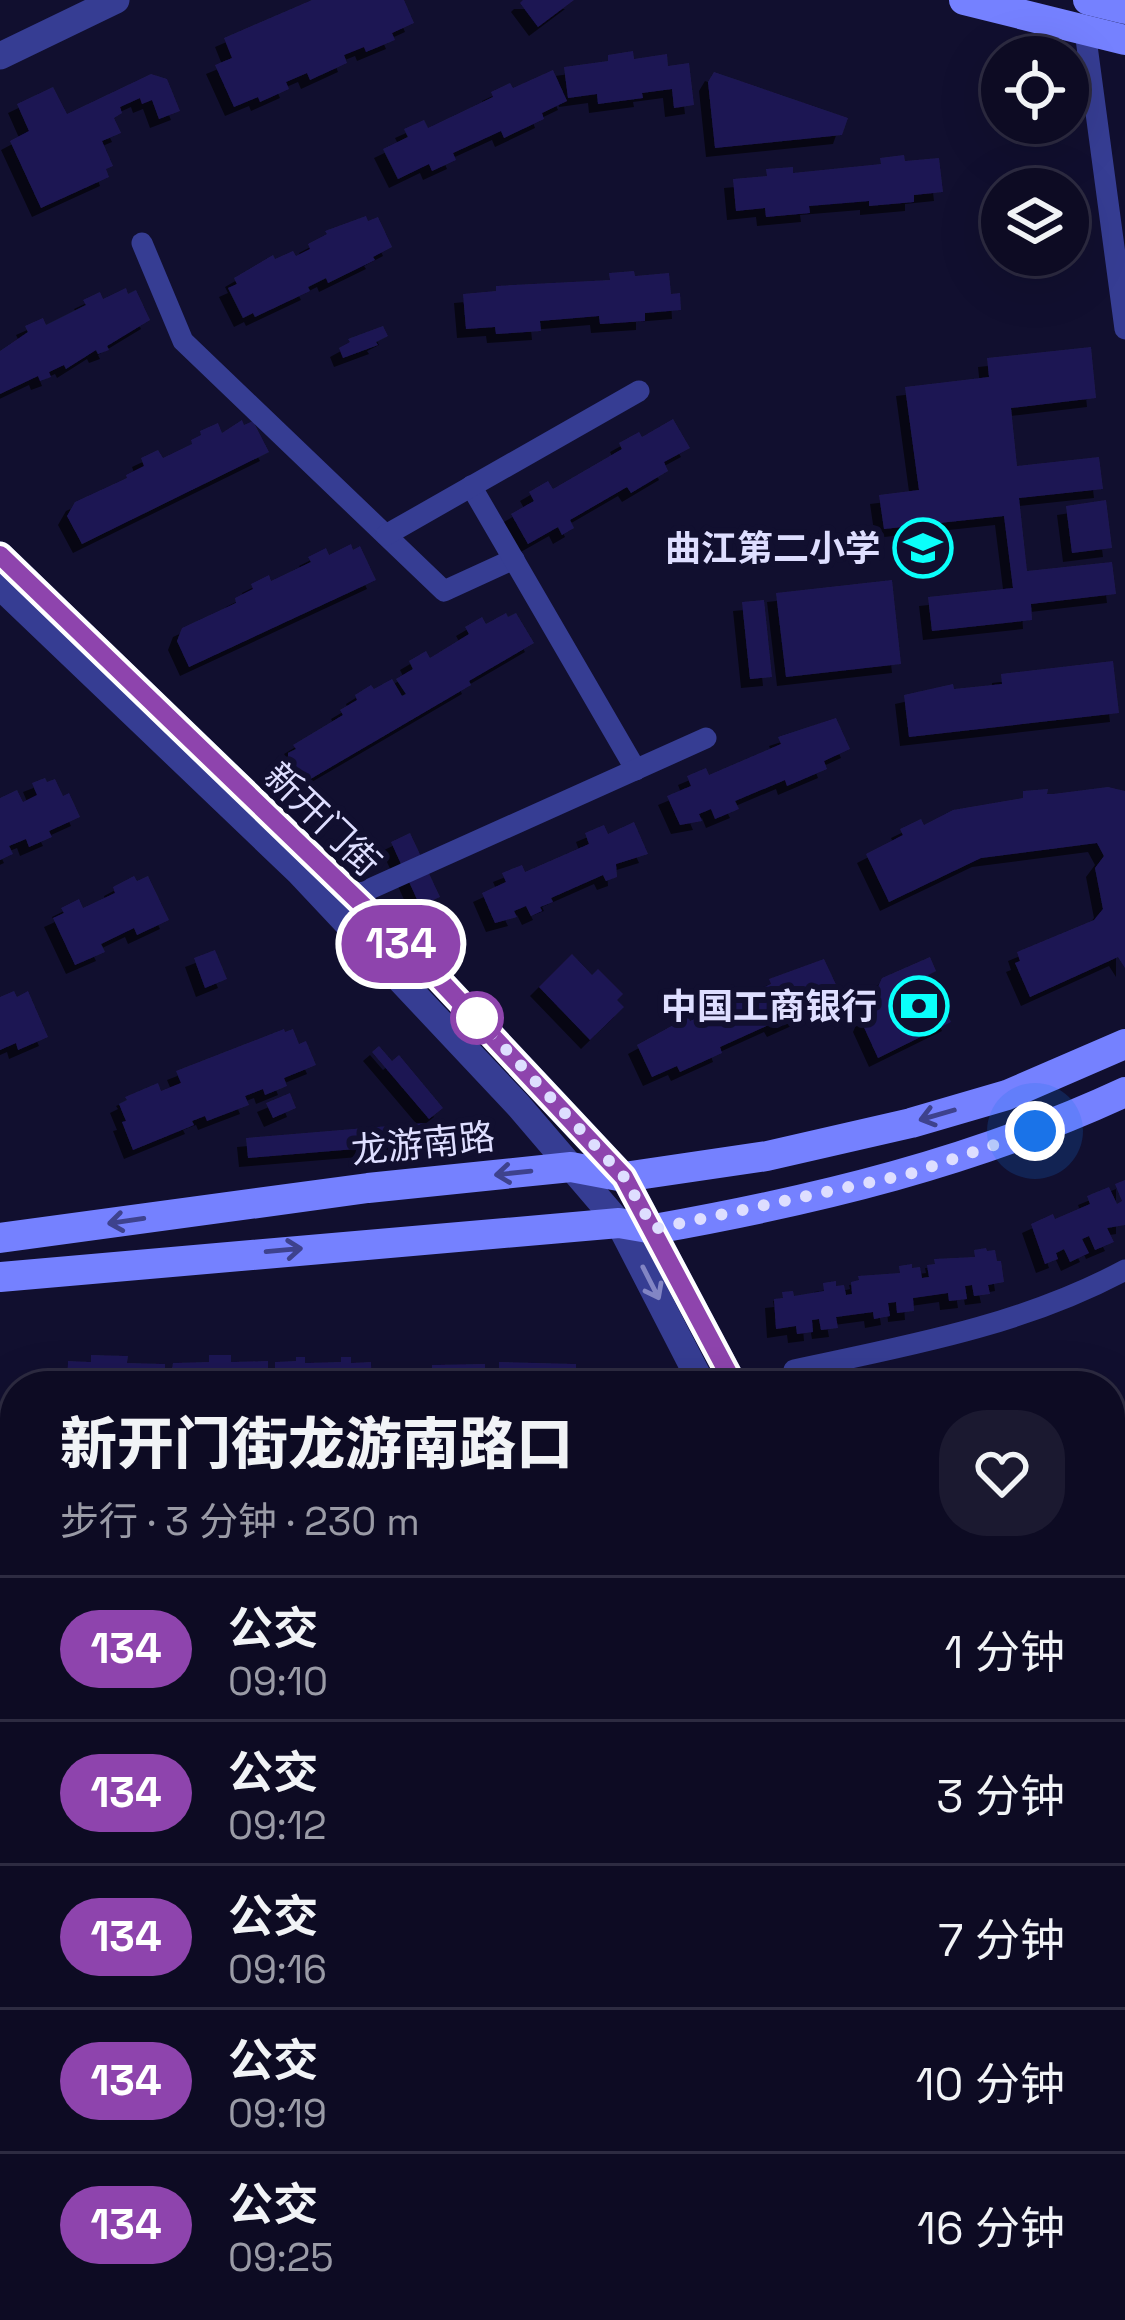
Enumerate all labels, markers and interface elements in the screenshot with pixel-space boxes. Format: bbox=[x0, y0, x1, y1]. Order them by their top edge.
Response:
map controls bbox=[981, 36, 1089, 276]
button: locate bbox=[981, 36, 1089, 144]
button: layers bbox=[981, 168, 1089, 276]
school or university icon: 曲江第二小学 bbox=[892, 517, 954, 579]
place label: 曲江第二小学 bbox=[665, 526, 881, 572]
street label: 新开门街 bbox=[255, 753, 390, 886]
line badge: 134 bbox=[332, 905, 470, 983]
text: 134 bbox=[365, 917, 437, 970]
bank icon: 中国工商银行 bbox=[888, 975, 950, 1037]
place label: 中国工商银行 bbox=[661, 984, 877, 1030]
unlabelled marker bbox=[452, 993, 502, 1043]
your location bbox=[1005, 1101, 1065, 1161]
one-way arrow bbox=[919, 1105, 957, 1127]
street label: 龙游南路 bbox=[349, 1114, 497, 1174]
one-way arrow bbox=[494, 1162, 533, 1184]
one-way arrow bbox=[107, 1210, 146, 1233]
one-way arrow bbox=[264, 1238, 303, 1261]
one-way arrow bbox=[641, 1265, 664, 1300]
text: 新开门街龙游南路口 bbox=[60, 1408, 573, 1481]
button: heart bbox=[939, 1410, 1065, 1536]
text: 步行 · 3 分钟 · 230 m bbox=[60, 1497, 420, 1546]
text: 公交 bbox=[228, 1600, 318, 1657]
text: 134 bbox=[90, 1622, 162, 1675]
text: 1 分钟 bbox=[945, 1624, 1065, 1681]
text: 09:10 bbox=[228, 1657, 328, 1706]
text: 公交 bbox=[228, 1744, 318, 1801]
text: 134 bbox=[90, 1766, 162, 1819]
text: 3 分钟 bbox=[936, 1768, 1065, 1825]
text: 09:12 bbox=[228, 1801, 327, 1850]
text: 公交 bbox=[228, 1888, 318, 1945]
text: 134 bbox=[90, 1910, 162, 1963]
text: 7 分钟 bbox=[938, 1912, 1065, 1969]
text: 09:16 bbox=[228, 1945, 327, 1994]
text: 公交 bbox=[228, 2032, 318, 2089]
text: 134 bbox=[90, 2054, 162, 2107]
text: 10 分钟 bbox=[916, 2056, 1065, 2113]
text: 09:19 bbox=[228, 2089, 327, 2138]
text: 公交 bbox=[228, 2176, 318, 2233]
text: 134 bbox=[90, 2198, 162, 2251]
text: 16 分钟 bbox=[917, 2200, 1065, 2257]
text: 09:25 bbox=[228, 2233, 334, 2282]

